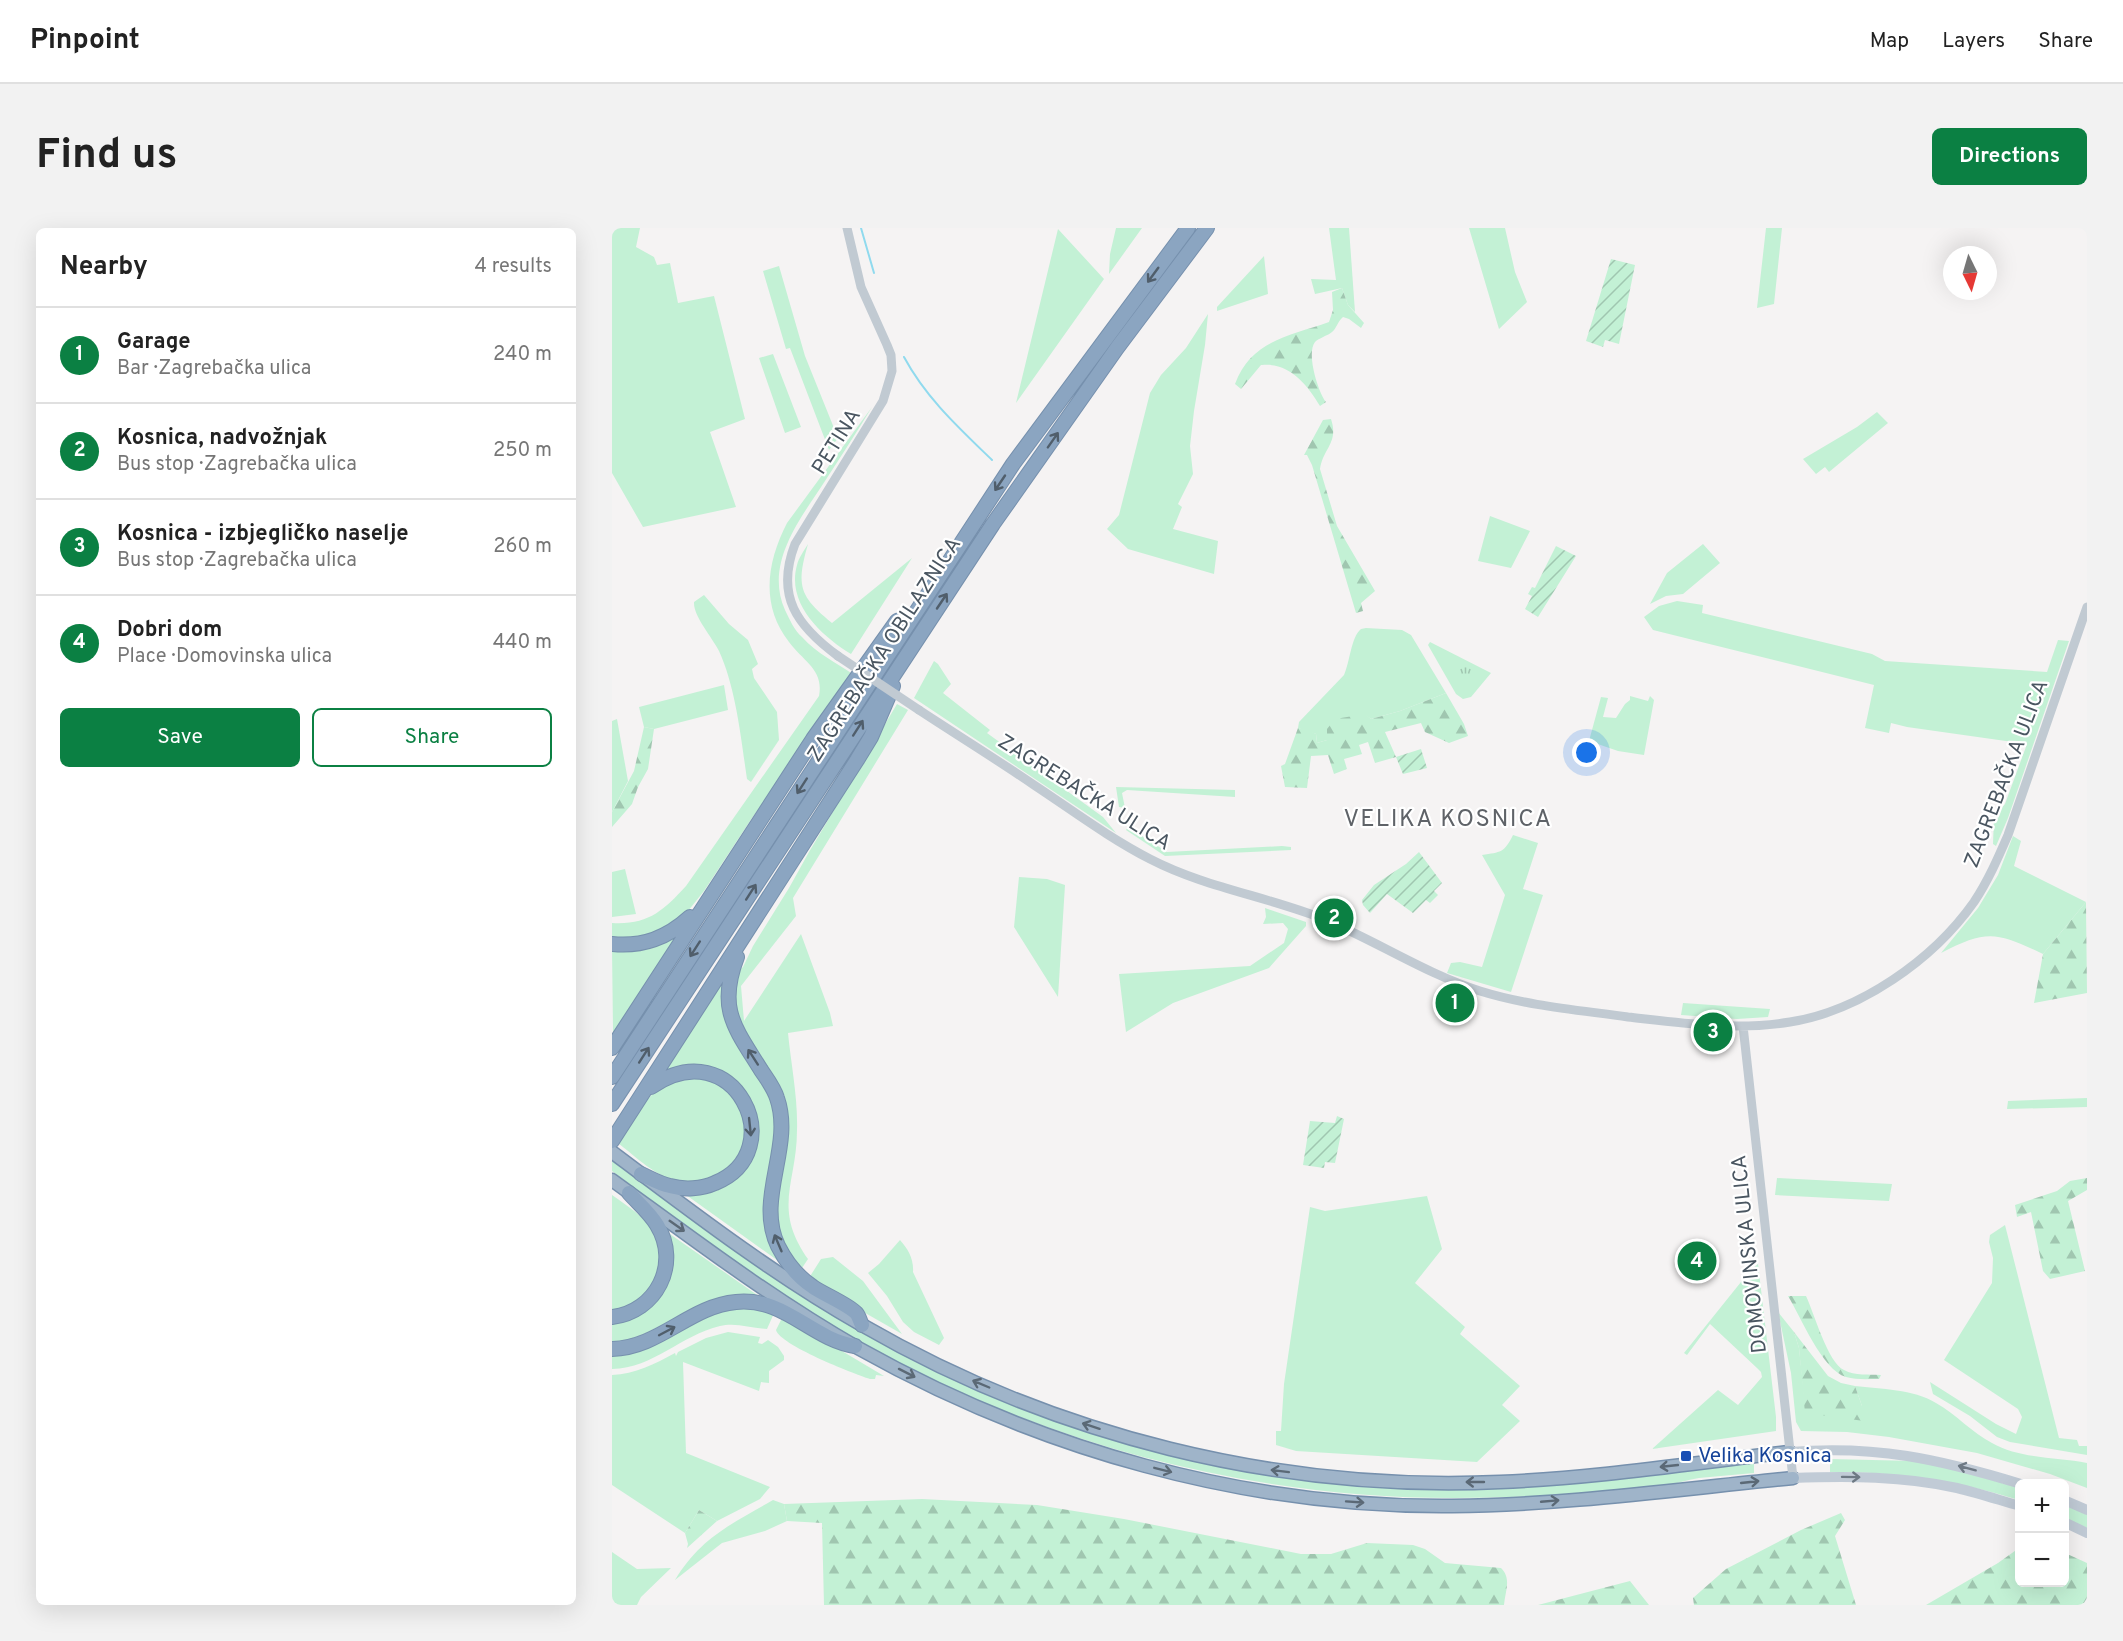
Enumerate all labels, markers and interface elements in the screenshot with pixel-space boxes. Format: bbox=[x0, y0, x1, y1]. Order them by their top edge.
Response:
text: Pinpoint bbox=[30, 23, 140, 59]
text: Map bbox=[1870, 28, 1909, 55]
text: Layers bbox=[1942, 28, 2005, 55]
text: Share bbox=[2038, 28, 2093, 55]
button: Directions bbox=[1932, 128, 2087, 185]
text: Find us bbox=[36, 130, 177, 183]
north arrow bbox=[1943, 246, 1997, 300]
text: Nearby bbox=[60, 251, 148, 284]
text: 4 results bbox=[475, 254, 552, 280]
one-way arrow bbox=[1147, 266, 1159, 282]
text: Garage bbox=[117, 329, 190, 356]
text: 1 bbox=[76, 342, 84, 368]
text: 240 m bbox=[493, 342, 552, 368]
text: Bar · Zagrebačka ulica bbox=[117, 356, 311, 382]
street label: PETINA bbox=[806, 404, 868, 480]
text: Kosnica, nadvožnjak bbox=[117, 425, 327, 452]
one-way arrow bbox=[1047, 432, 1059, 449]
text: 2 bbox=[73, 438, 86, 464]
text: 250 m bbox=[493, 438, 552, 464]
text: Bus stop · Zagrebačka ulica bbox=[117, 452, 357, 478]
one-way arrow bbox=[994, 474, 1006, 491]
text: Kosnica - izbjegličko naselje bbox=[117, 521, 409, 548]
street label: ZAGREBAČKA OBILAZNICA bbox=[801, 532, 968, 768]
text: 3 bbox=[74, 534, 86, 560]
text: 260 m bbox=[493, 534, 552, 560]
text: Bus stop · Zagrebačka ulica bbox=[117, 548, 357, 574]
one-way arrow bbox=[936, 593, 948, 609]
text: Dobri dom bbox=[117, 617, 222, 644]
text: 4 bbox=[73, 630, 86, 656]
text: 440 m bbox=[493, 630, 552, 656]
text: Place · Domovinska ulica bbox=[117, 644, 332, 670]
street label: ZAGREBAČKA ULICA bbox=[1958, 676, 2055, 872]
button: Save bbox=[60, 708, 300, 767]
button: Share bbox=[312, 708, 552, 767]
one-way arrow bbox=[852, 721, 864, 737]
street label: ZAGREBAČKA ULICA bbox=[992, 728, 1176, 857]
your location bbox=[1572, 738, 1601, 767]
one-way arrow bbox=[796, 777, 808, 794]
district label: VELIKA KOSNICA bbox=[1343, 805, 1553, 835]
one-way arrow bbox=[745, 884, 757, 900]
pin: 2 bbox=[1314, 896, 1354, 940]
one-way arrow bbox=[689, 941, 702, 958]
pin: 1 bbox=[1436, 980, 1474, 1026]
pin: 3 bbox=[1694, 1010, 1732, 1054]
one-way arrow bbox=[638, 1047, 650, 1063]
one-way arrow bbox=[747, 1049, 759, 1066]
one-way arrow bbox=[745, 1116, 756, 1136]
street label: DOMOVINSKA ULICA bbox=[1726, 1153, 1774, 1355]
one-way arrow bbox=[668, 1220, 684, 1233]
one-way arrow bbox=[772, 1234, 783, 1253]
pin: 4 bbox=[1678, 1238, 1716, 1284]
one-way arrow bbox=[658, 1325, 675, 1337]
one-way arrow bbox=[897, 1368, 915, 1380]
one-way arrow bbox=[972, 1378, 990, 1390]
one-way arrow bbox=[1082, 1420, 1101, 1431]
place label: Velika Kosnica bbox=[1698, 1443, 1832, 1470]
marker: Velika Kosnica bbox=[1679, 1449, 1693, 1463]
one-way arrow bbox=[1660, 1461, 1680, 1472]
one-way arrow bbox=[1958, 1461, 1977, 1473]
one-way arrow bbox=[1153, 1465, 1172, 1477]
one-way arrow bbox=[1271, 1465, 1291, 1476]
one-way arrow bbox=[1841, 1471, 1861, 1482]
one-way arrow bbox=[1465, 1476, 1485, 1488]
one-way arrow bbox=[1739, 1476, 1759, 1487]
map controls bbox=[2015, 1479, 2069, 1587]
button: + bbox=[2015, 1479, 2069, 1533]
one-way arrow bbox=[1345, 1496, 1365, 1507]
one-way arrow bbox=[1540, 1496, 1560, 1507]
button: − bbox=[2015, 1533, 2069, 1587]

